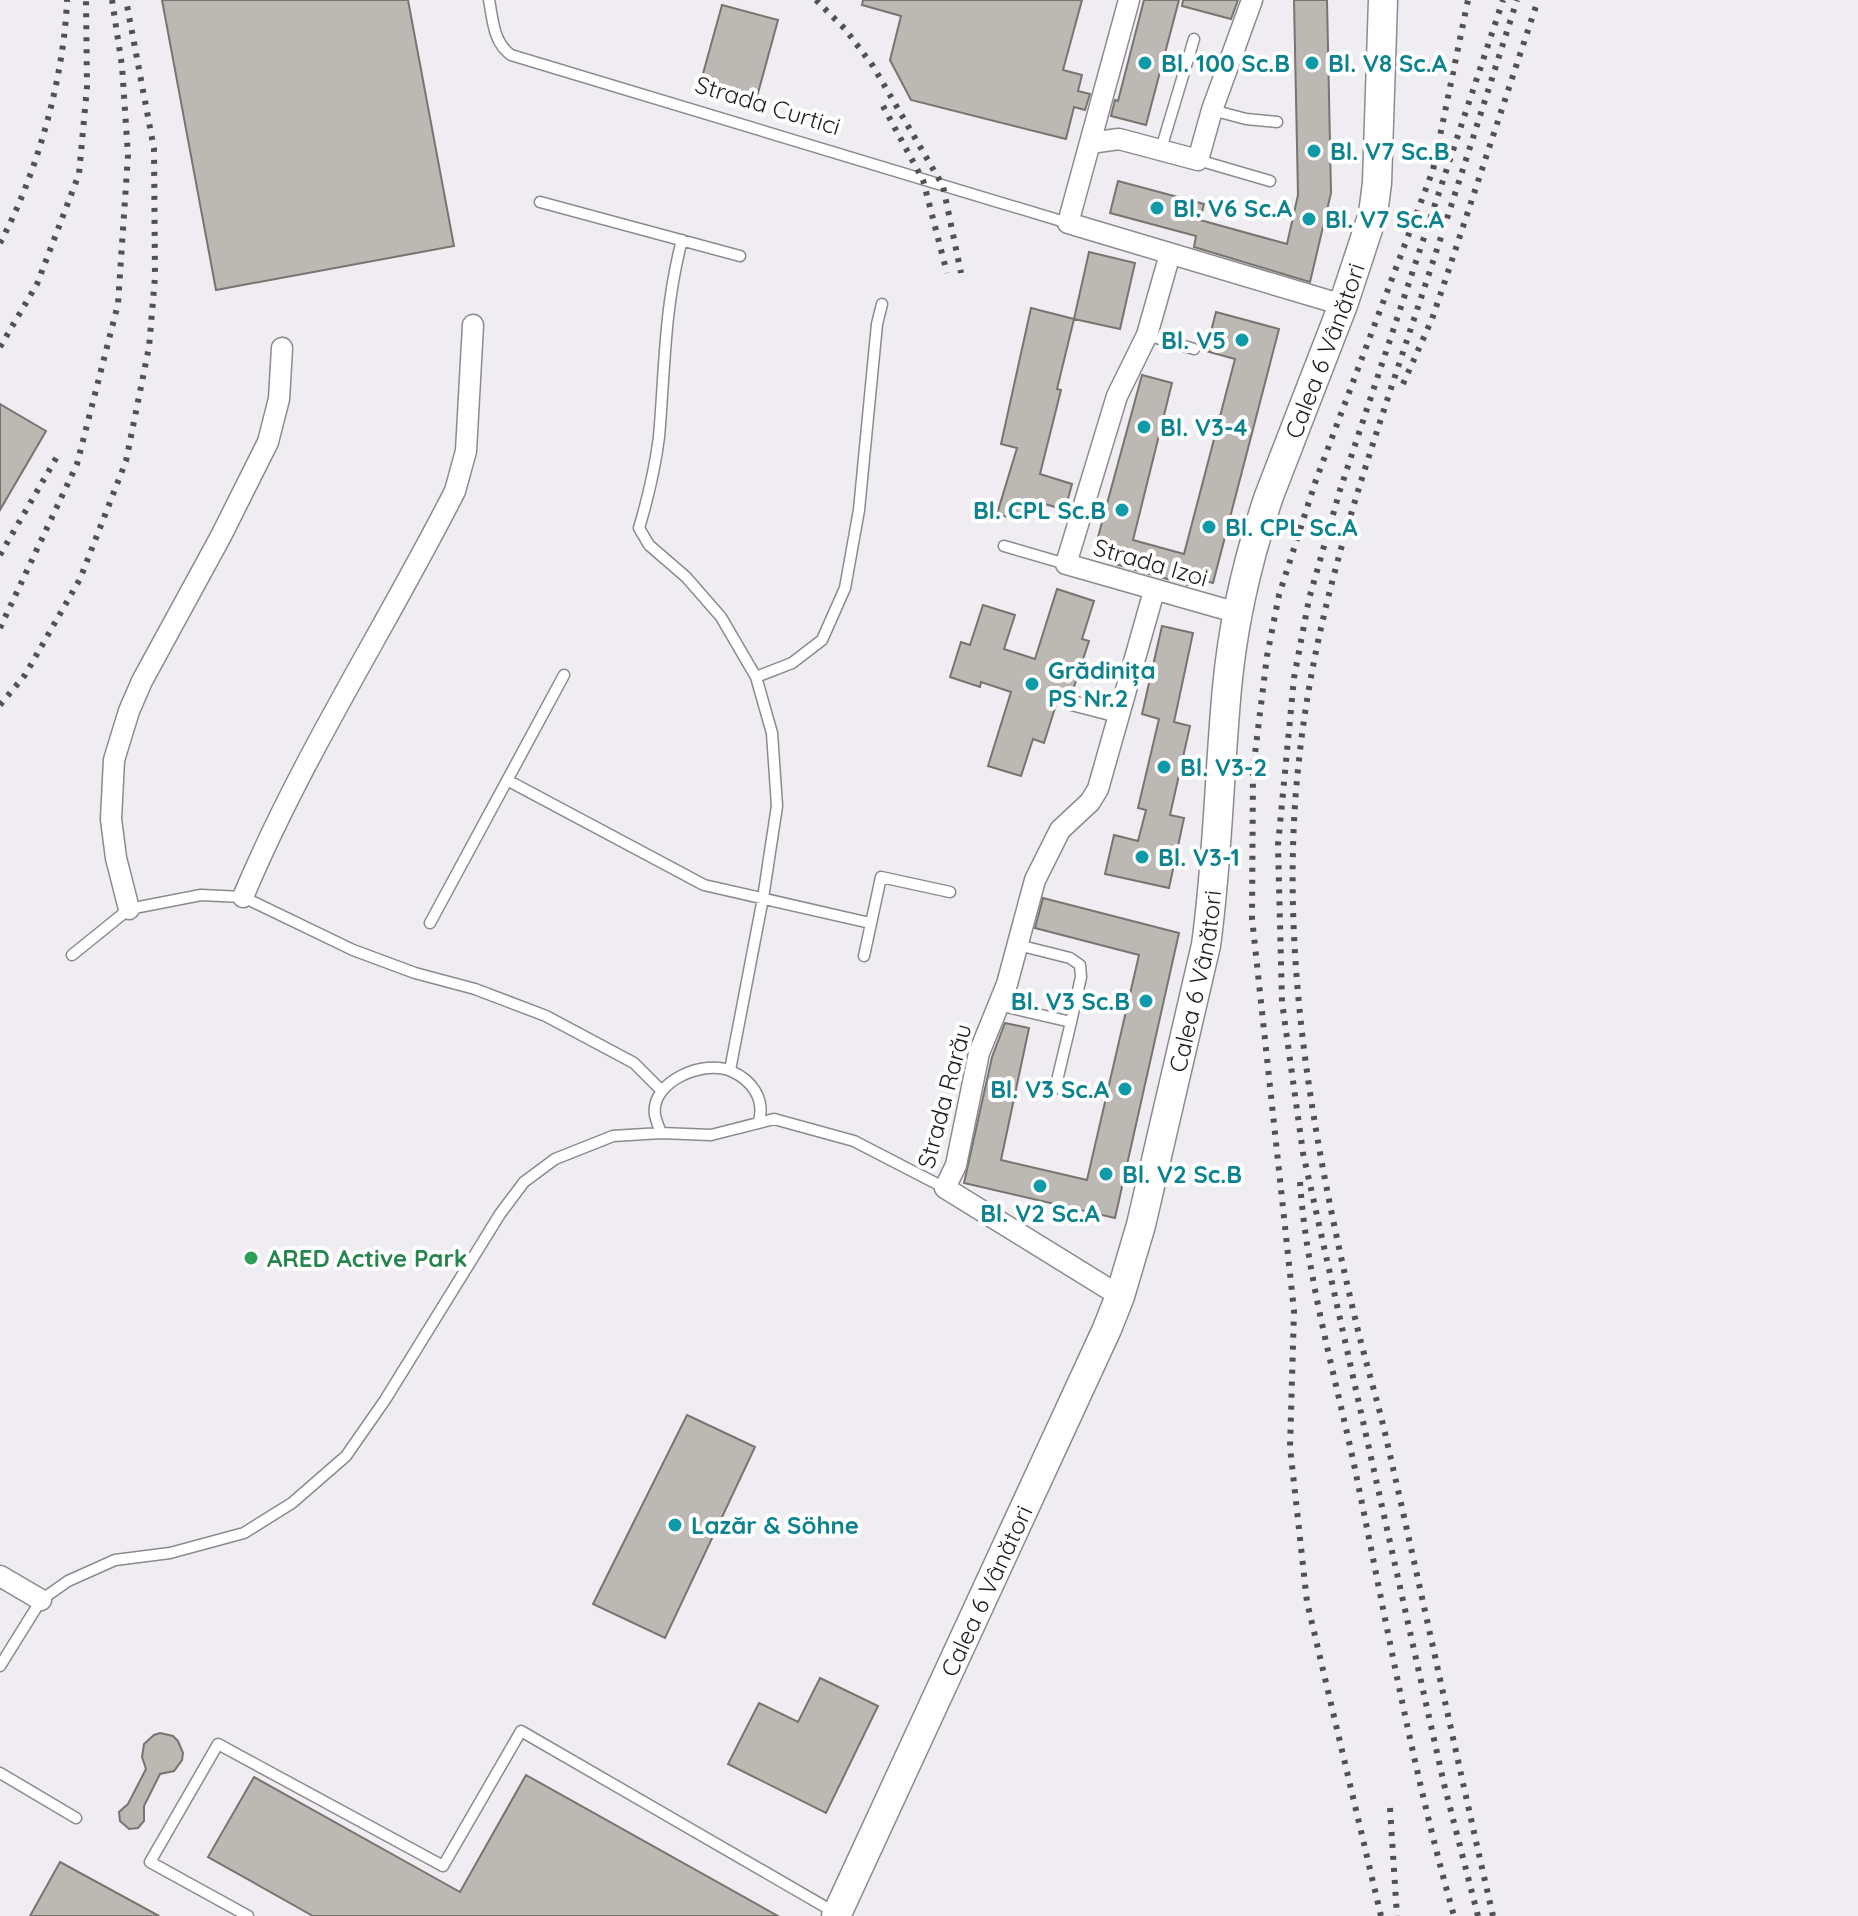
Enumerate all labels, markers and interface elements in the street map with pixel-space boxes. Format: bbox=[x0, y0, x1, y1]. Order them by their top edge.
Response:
place label: Bl. 100 Sc.B bbox=[1161, 48, 1290, 78]
place label: Bl. V8 Sc.A bbox=[1328, 48, 1448, 78]
marker: Bl. 100 Sc.B bbox=[1136, 54, 1154, 72]
marker: Bl. V8 Sc.A bbox=[1303, 54, 1321, 72]
street label: Strada Curtici bbox=[692, 69, 844, 141]
place label: Bl. V7 Sc.B bbox=[1330, 136, 1450, 166]
marker: Bl. V7 Sc.B bbox=[1305, 142, 1323, 160]
place label: Bl. V6 Sc.A bbox=[1173, 193, 1293, 223]
marker: Bl. V6 Sc.A bbox=[1148, 199, 1166, 217]
place label: Bl. V7 Sc.A bbox=[1325, 204, 1445, 234]
marker: Bl. V7 Sc.A bbox=[1300, 210, 1318, 228]
street label: Calea 6 Vânători bbox=[1278, 259, 1371, 443]
place label: Bl. V5 bbox=[1161, 325, 1226, 355]
marker: Bl. V5 bbox=[1233, 331, 1251, 349]
place label: Bl. V3-4 bbox=[1160, 412, 1248, 442]
marker: Bl. V3-4 bbox=[1135, 418, 1153, 436]
place label: Bl. CPL Sc.B bbox=[973, 495, 1106, 525]
marker: Bl. CPL Sc.B bbox=[1113, 501, 1131, 519]
place label: Bl. CPL Sc.A bbox=[1225, 512, 1358, 542]
marker: Bl. CPL Sc.A bbox=[1200, 518, 1218, 536]
street label: Strada Izoi bbox=[1090, 531, 1212, 593]
place label: Grădinița PS Nr.2 bbox=[1048, 655, 1156, 713]
marker: Grădinița PS Nr.2 bbox=[1023, 675, 1041, 693]
place label: Bl. V3-2 bbox=[1180, 752, 1267, 782]
marker: Bl. V3-2 bbox=[1155, 758, 1173, 776]
place label: Bl. V3-1 bbox=[1158, 842, 1240, 872]
marker: Bl. V3-1 bbox=[1133, 848, 1151, 866]
street label: Calea 6 Vânători bbox=[1162, 889, 1227, 1075]
place label: Bl. V3 Sc.B bbox=[1011, 986, 1130, 1016]
marker: Bl. V3 Sc.B bbox=[1137, 992, 1155, 1010]
street label: Strada Rarău bbox=[910, 1020, 978, 1172]
place label: Bl. V3 Sc.A bbox=[990, 1074, 1110, 1104]
marker: Bl. V3 Sc.A bbox=[1116, 1080, 1134, 1098]
place label: Bl. V2 Sc.B bbox=[1122, 1159, 1242, 1189]
marker: Bl. V2 Sc.B bbox=[1097, 1165, 1115, 1183]
marker: Bl. V2 Sc.A bbox=[1031, 1177, 1049, 1195]
place label: Bl. V2 Sc.A bbox=[980, 1198, 1100, 1228]
place label: ARED Active Park bbox=[267, 1243, 467, 1273]
marker: ARED Active Park bbox=[242, 1249, 260, 1267]
street label: Calea 6 Vânători bbox=[934, 1501, 1039, 1681]
place label: Lazăr & Söhne bbox=[691, 1510, 859, 1540]
marker: Lazăr & Söhne bbox=[666, 1516, 684, 1534]

